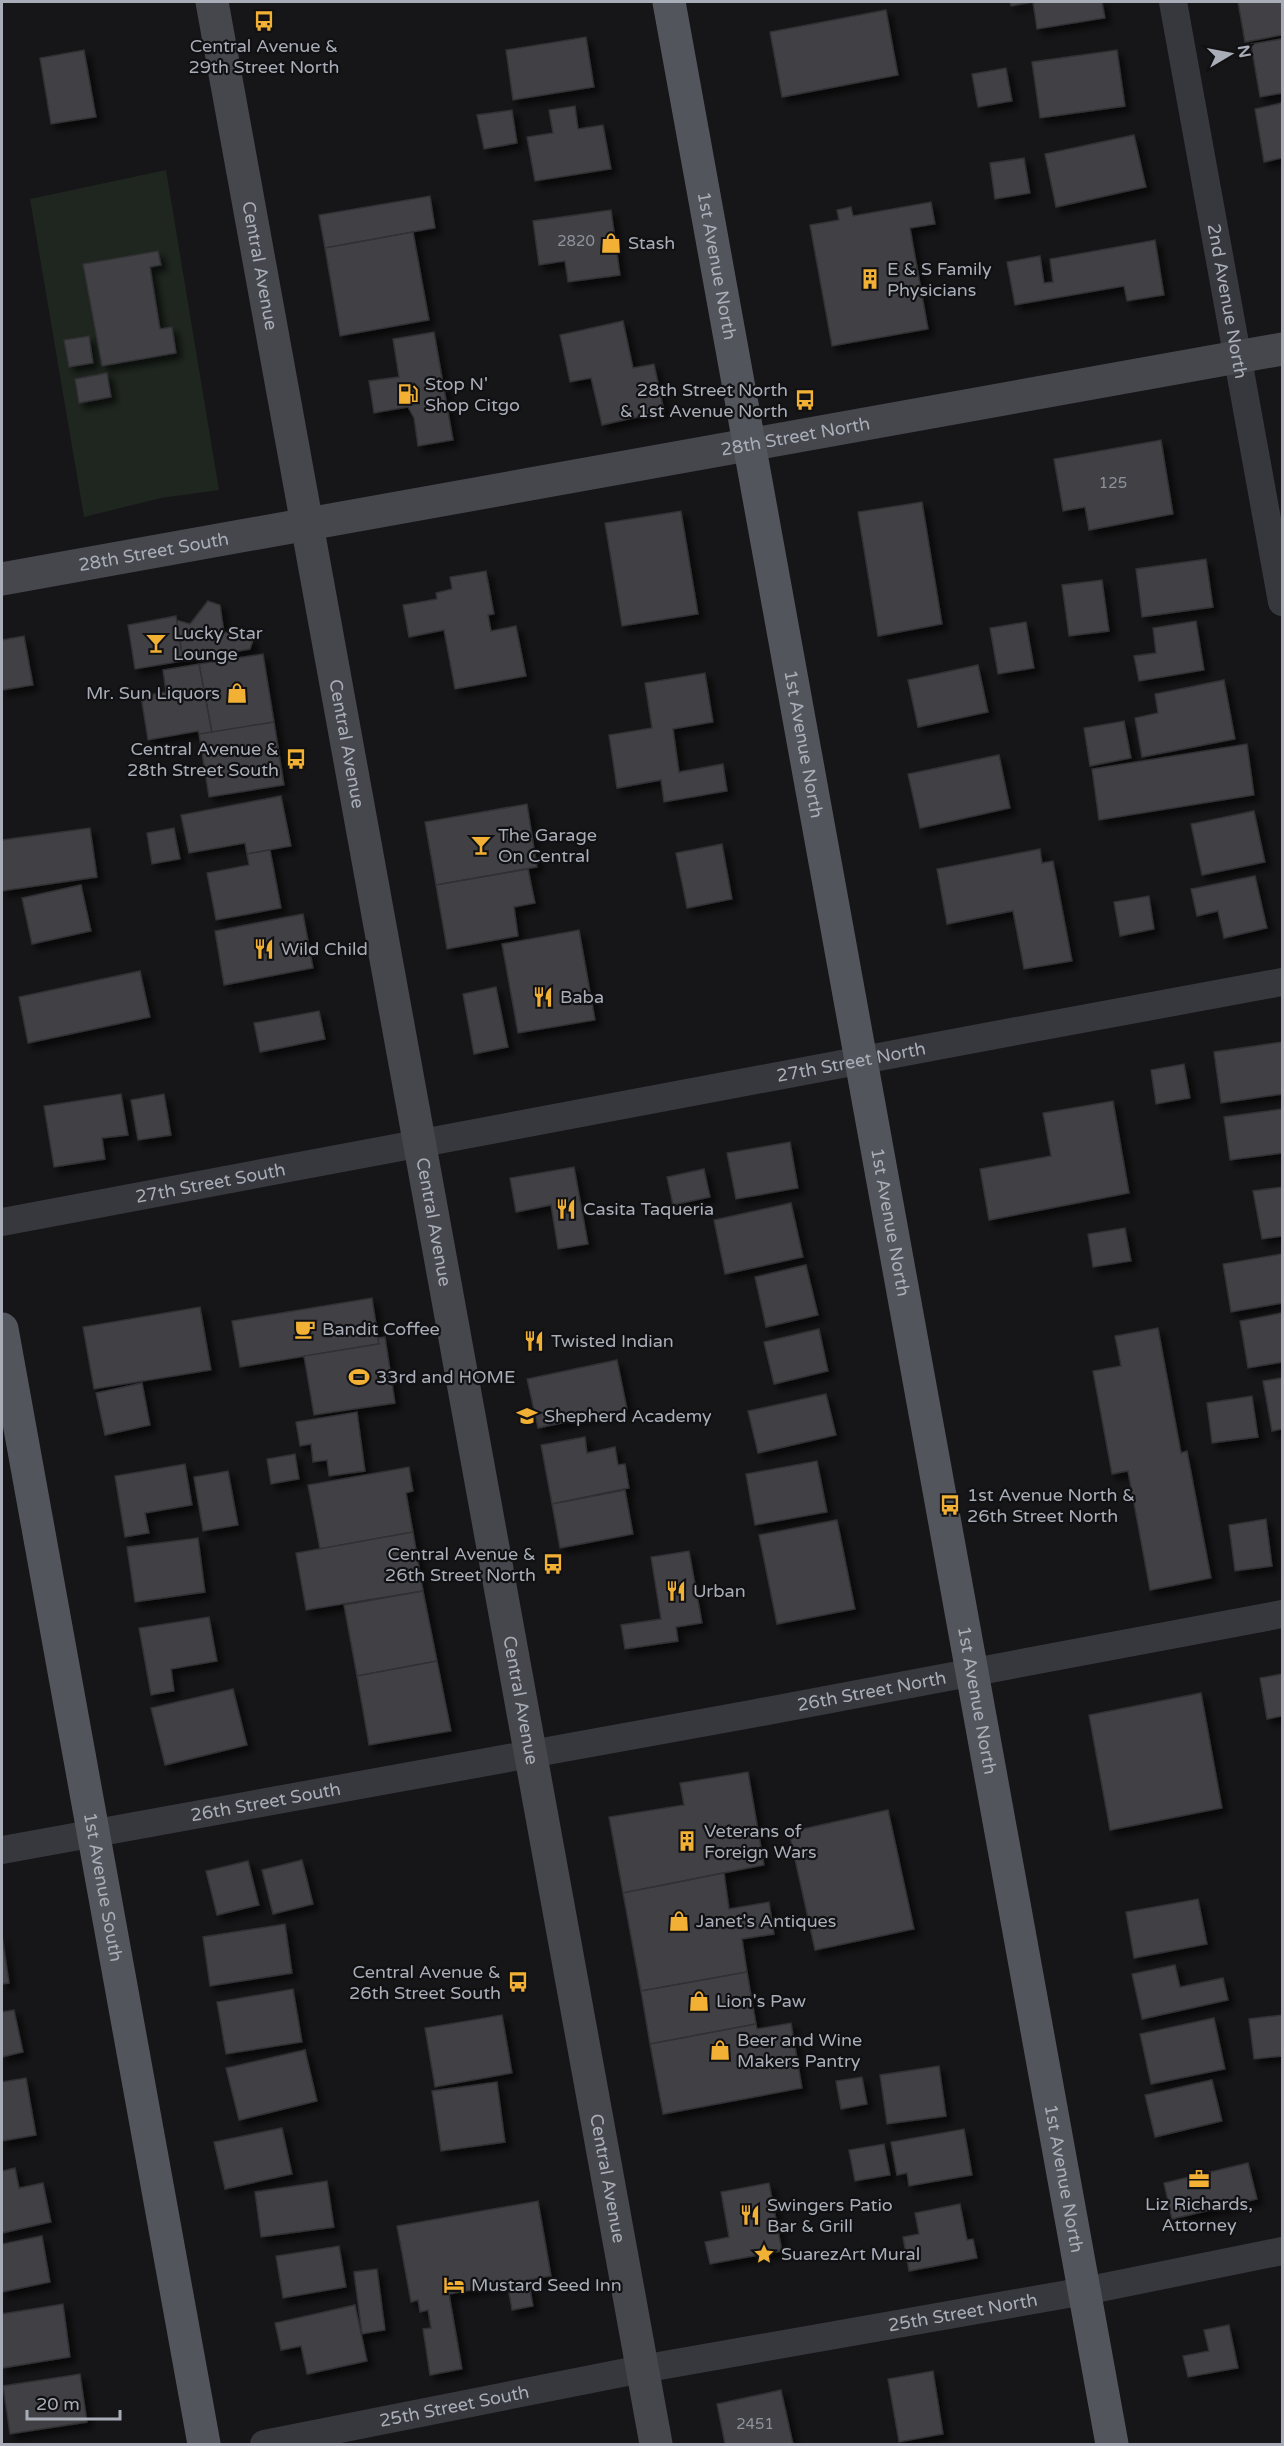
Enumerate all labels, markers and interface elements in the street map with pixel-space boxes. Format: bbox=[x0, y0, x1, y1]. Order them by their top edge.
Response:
bus stop icon: Central Avenue & 29th Street North bbox=[252, 9, 276, 33]
north arrow bbox=[1200, 24, 1260, 84]
place label: Central Avenue & 29th Street North bbox=[188, 35, 340, 78]
text: N bbox=[1233, 44, 1255, 60]
street label: 1st Avenue North bbox=[693, 190, 741, 342]
street label: Central Avenue bbox=[237, 199, 282, 332]
street label: 2nd Avenue North bbox=[1202, 222, 1252, 381]
shop icon: Stash bbox=[599, 231, 623, 255]
house number: 2820 bbox=[557, 232, 595, 250]
place label: Stash bbox=[628, 232, 675, 254]
place label: E & S Family Physicians bbox=[887, 258, 992, 301]
building icon: E & S Family Physicians bbox=[858, 267, 882, 291]
place label: Stop N' Shop Citgo bbox=[425, 373, 520, 416]
place label: 28th Street North & 1st Avenue North bbox=[620, 379, 788, 422]
fuel station icon: Stop N' Shop Citgo bbox=[396, 382, 420, 406]
bus stop icon: 28th Street North & 1st Avenue North bbox=[793, 388, 817, 412]
street label: 28th Street North bbox=[719, 412, 872, 461]
house number: 125 bbox=[1099, 474, 1127, 492]
street label: 28th Street South bbox=[77, 527, 230, 576]
place label: Lucky Star Lounge bbox=[173, 622, 263, 665]
bar icon: Lucky Star Lounge bbox=[144, 631, 168, 655]
street label: 1st Avenue North bbox=[779, 668, 828, 820]
street label: Central Avenue bbox=[324, 678, 369, 810]
shop icon: Mr. Sun Liquors bbox=[225, 681, 249, 705]
place label: Mr. Sun Liquors bbox=[86, 682, 220, 704]
place label: Central Avenue & 28th Street South bbox=[127, 738, 279, 781]
bus stop icon: Central Avenue & 28th Street South bbox=[284, 747, 308, 771]
place label: The Garage On Central bbox=[498, 824, 597, 867]
bar icon: The Garage On Central bbox=[469, 833, 493, 857]
restaurant icon: Wild Child bbox=[252, 937, 276, 961]
place label: Wild Child bbox=[281, 938, 368, 960]
restaurant icon: Baba bbox=[531, 985, 555, 1009]
place label: Baba bbox=[560, 986, 604, 1008]
street label: 27th Street North bbox=[775, 1037, 927, 1087]
street label: 1st Avenue North bbox=[866, 1146, 915, 1298]
street label: Central Avenue bbox=[411, 1156, 456, 1288]
street label: 27th Street South bbox=[134, 1158, 287, 1208]
restaurant icon: Casita Taqueria bbox=[554, 1197, 578, 1221]
place label: Casita Taqueria bbox=[583, 1198, 714, 1220]
cafe icon: Bandit Coffee bbox=[293, 1317, 317, 1341]
place label: Bandit Coffee bbox=[322, 1318, 440, 1340]
restaurant icon: Twisted Indian bbox=[522, 1329, 546, 1353]
place label: Twisted Indian bbox=[551, 1330, 674, 1352]
sports icon: 33rd and HOME bbox=[347, 1365, 371, 1389]
place label: 33rd and HOME bbox=[376, 1366, 515, 1388]
school or university icon: Shepherd Academy bbox=[515, 1404, 539, 1428]
place label: Shepherd Academy bbox=[544, 1405, 712, 1427]
place label: 1st Avenue North & 26th Street North bbox=[967, 1484, 1135, 1527]
bus stop icon: 1st Avenue North & 26th Street North bbox=[938, 1493, 962, 1517]
place label: Central Avenue & 26th Street North bbox=[385, 1543, 536, 1586]
bus stop icon: Central Avenue & 26th Street North bbox=[541, 1552, 565, 1576]
restaurant icon: Urban bbox=[664, 1579, 688, 1603]
place label: Urban bbox=[693, 1580, 746, 1602]
street label: 1st Avenue North bbox=[953, 1624, 1001, 1776]
street label: Central Avenue bbox=[498, 1634, 543, 1766]
street label: 26th Street North bbox=[795, 1666, 948, 1716]
street label: 26th Street South bbox=[189, 1778, 343, 1827]
street label: 1st Avenue South bbox=[79, 1810, 127, 1963]
place label: Veterans of Foreign Wars bbox=[704, 1820, 817, 1863]
building icon: Veterans of Foreign Wars bbox=[675, 1829, 699, 1853]
shop icon: Janet's Antiques bbox=[667, 1909, 691, 1933]
place label: Janet's Antiques bbox=[696, 1910, 836, 1932]
place label: Central Avenue & 26th Street South bbox=[349, 1961, 501, 2004]
bus stop icon: Central Avenue & 26th Street South bbox=[506, 1970, 530, 1994]
shop icon: Lion's Paw bbox=[687, 1989, 711, 2013]
place label: Lion's Paw bbox=[716, 1990, 806, 2012]
place label: Beer and Wine Makers Pantry bbox=[737, 2029, 862, 2072]
shop icon: Beer and Wine Makers Pantry bbox=[708, 2038, 732, 2062]
street label: 1st Avenue North bbox=[1040, 2102, 1088, 2255]
street label: Central Avenue bbox=[585, 2112, 630, 2245]
office icon: Liz Richards, Attorney bbox=[1187, 2167, 1211, 2191]
place label: Liz Richards, Attorney bbox=[1145, 2193, 1253, 2236]
place label: Swingers Patio Bar & Grill bbox=[767, 2194, 893, 2237]
restaurant icon: Swingers Patio Bar & Grill bbox=[738, 2203, 762, 2227]
place icon: SuarezArt Mural bbox=[752, 2242, 776, 2266]
place label: SuarezArt Mural bbox=[781, 2243, 920, 2265]
hotel icon: Mustard Seed Inn bbox=[442, 2273, 466, 2297]
place label: Mustard Seed Inn bbox=[471, 2274, 622, 2296]
street label: 25th Street North bbox=[886, 2289, 1039, 2336]
street label: 25th Street South bbox=[377, 2381, 531, 2432]
scale bar bbox=[27, 2383, 120, 2421]
text: 20 m bbox=[36, 2393, 80, 2415]
house number: 2451 bbox=[736, 2415, 774, 2433]

